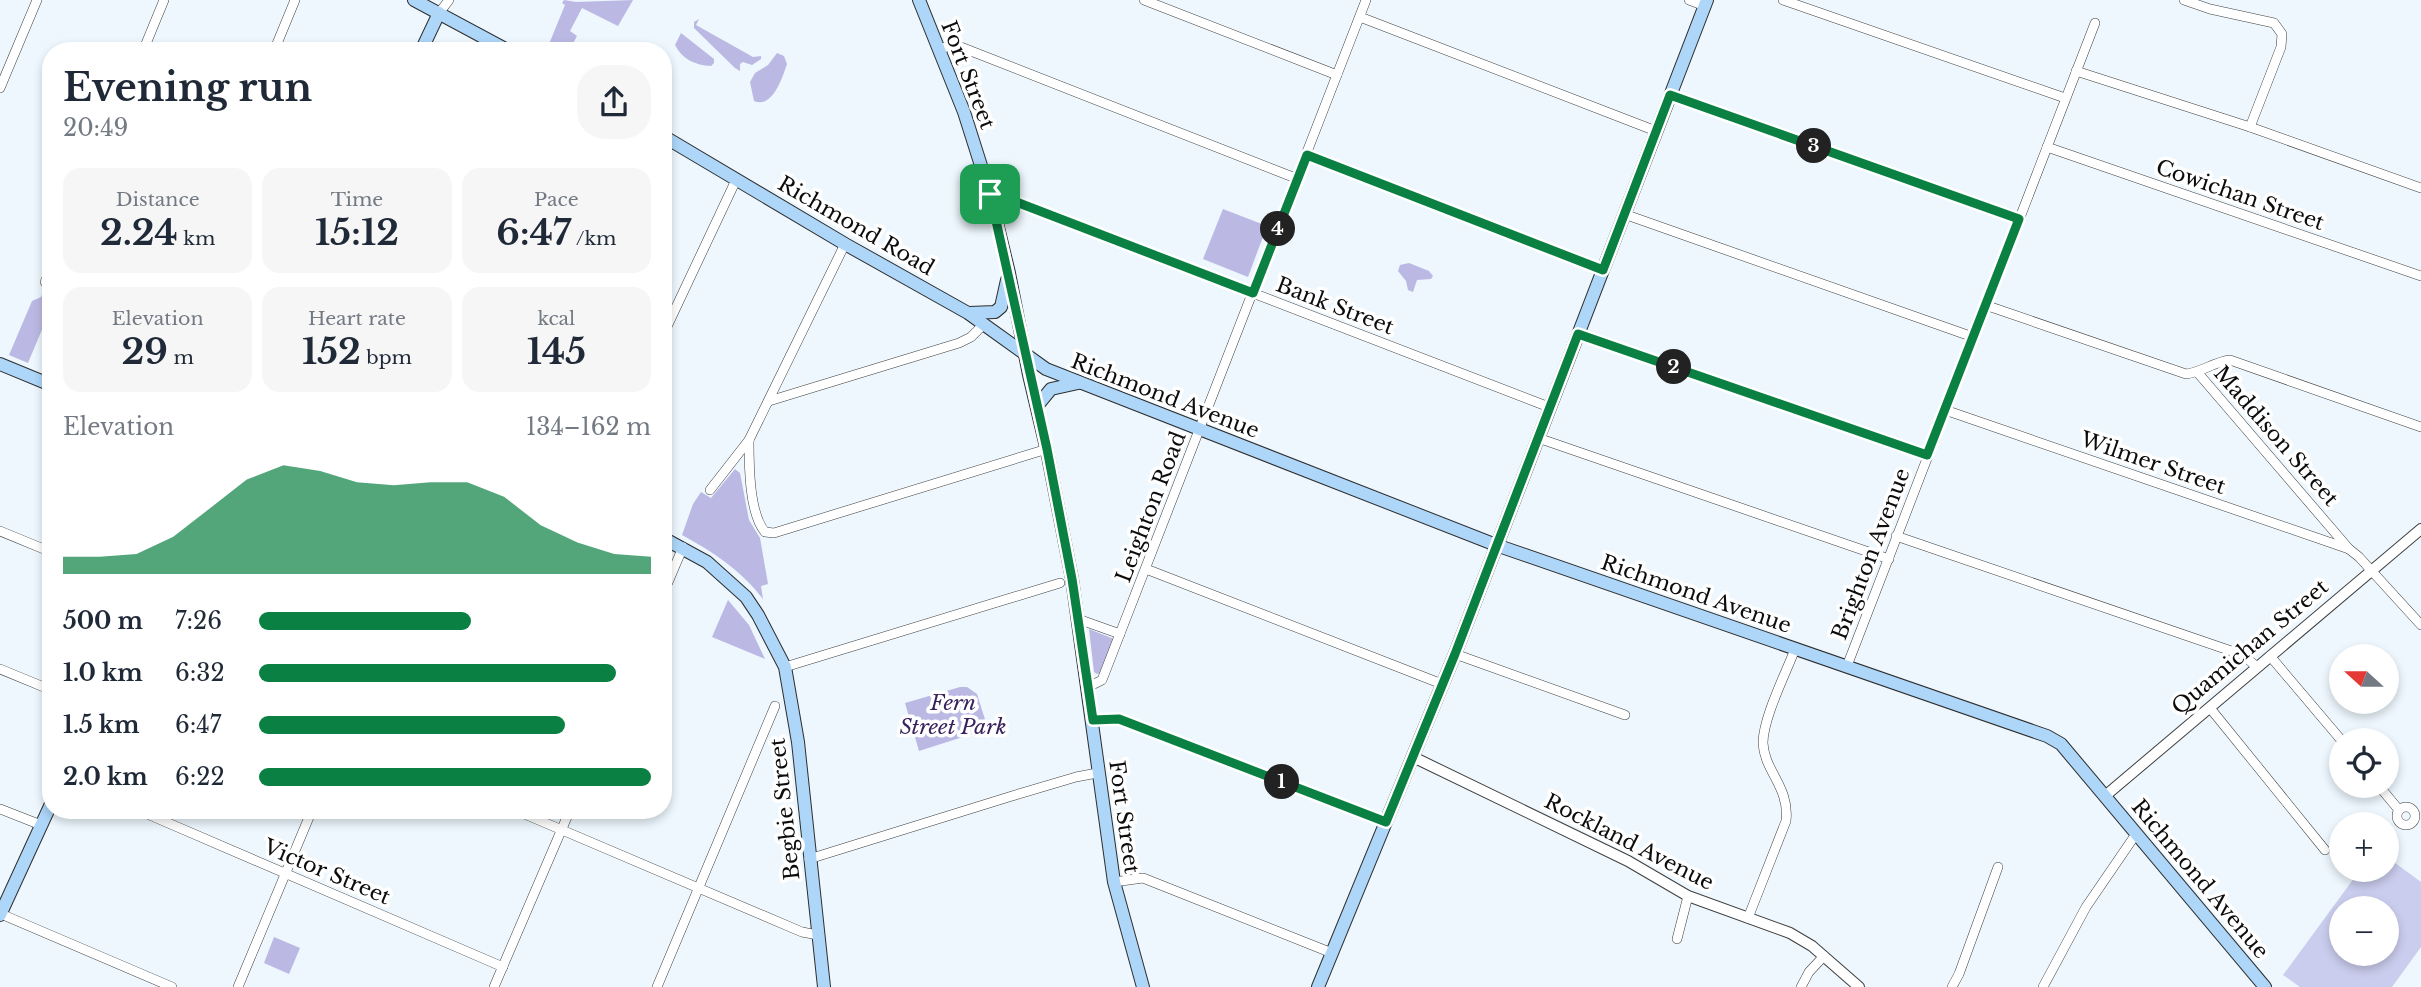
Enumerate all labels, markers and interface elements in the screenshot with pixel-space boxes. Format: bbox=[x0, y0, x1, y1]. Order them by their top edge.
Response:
street label: Fort Street bbox=[935, 17, 1001, 133]
text: Evening run bbox=[63, 64, 312, 111]
button: share bbox=[577, 65, 651, 139]
text: 20:49 bbox=[63, 114, 128, 142]
pin: 3 bbox=[1797, 128, 1832, 164]
text: 3 bbox=[1807, 134, 1820, 157]
street label: Cowichan Street bbox=[2152, 154, 2328, 236]
pin bbox=[960, 164, 1020, 224]
street label: Richmond Road bbox=[773, 171, 939, 281]
icon: arrive bbox=[971, 175, 1009, 213]
text: Distance bbox=[116, 188, 200, 211]
text: Time bbox=[331, 188, 383, 211]
text: Pace bbox=[534, 188, 579, 211]
text: 2.24 bbox=[100, 211, 178, 254]
text: 15:12 bbox=[315, 211, 399, 254]
text: 6:47 bbox=[496, 211, 571, 254]
pin: 4 bbox=[1260, 212, 1296, 246]
text: 4 bbox=[1271, 217, 1284, 240]
text: km bbox=[178, 227, 215, 250]
text: /km bbox=[571, 227, 617, 250]
street label: Bank Street bbox=[1272, 272, 1398, 340]
text: Elevation bbox=[112, 307, 204, 330]
text: Heart rate bbox=[308, 307, 406, 330]
text: kcal bbox=[537, 307, 575, 330]
text: 29 bbox=[122, 330, 168, 373]
text: 152 bbox=[302, 330, 361, 373]
text: 145 bbox=[527, 330, 586, 373]
text: m bbox=[168, 346, 194, 369]
text: bpm bbox=[361, 346, 412, 369]
street label: Richmond Avenue bbox=[1067, 348, 1263, 444]
pin: 2 bbox=[1656, 350, 1692, 384]
text: 2 bbox=[1667, 355, 1680, 378]
street label: Maddison Street bbox=[2208, 361, 2344, 511]
text: Elevation bbox=[63, 413, 174, 441]
text: 134–162 m bbox=[526, 413, 651, 441]
street label: Wilmer Street bbox=[2076, 426, 2229, 500]
street label: Leighton Road bbox=[1110, 428, 1192, 586]
street label: Brighton Avenue bbox=[1826, 465, 1916, 643]
street label: Richmond Avenue bbox=[1597, 549, 1795, 639]
street label: Quamichan Street bbox=[2166, 574, 2334, 720]
text: 500 m bbox=[63, 607, 143, 635]
text: 7:26 bbox=[175, 607, 222, 635]
north arrow bbox=[2329, 644, 2399, 714]
map controls bbox=[2329, 644, 2399, 966]
text: 1.0 km bbox=[63, 659, 143, 687]
text: 6:32 bbox=[175, 659, 225, 687]
park label: Fern Street Park bbox=[899, 690, 1007, 740]
text: 1.5 km bbox=[63, 711, 140, 739]
text: 6:47 bbox=[175, 711, 221, 739]
button: locate bbox=[2329, 728, 2399, 798]
street label: Begbie Street bbox=[765, 737, 805, 881]
street label: Fort Street bbox=[1103, 759, 1145, 875]
text: 2.0 km bbox=[63, 763, 148, 791]
text: 6:22 bbox=[175, 763, 225, 791]
pin: 1 bbox=[1264, 764, 1300, 800]
text: 1 bbox=[1277, 770, 1286, 793]
street label: Rockland Avenue bbox=[1540, 788, 1718, 896]
street label: Richmond Avenue bbox=[2126, 794, 2274, 964]
button: + bbox=[2329, 812, 2399, 882]
street label: Victor Street bbox=[259, 833, 394, 910]
button: − bbox=[2329, 896, 2399, 966]

